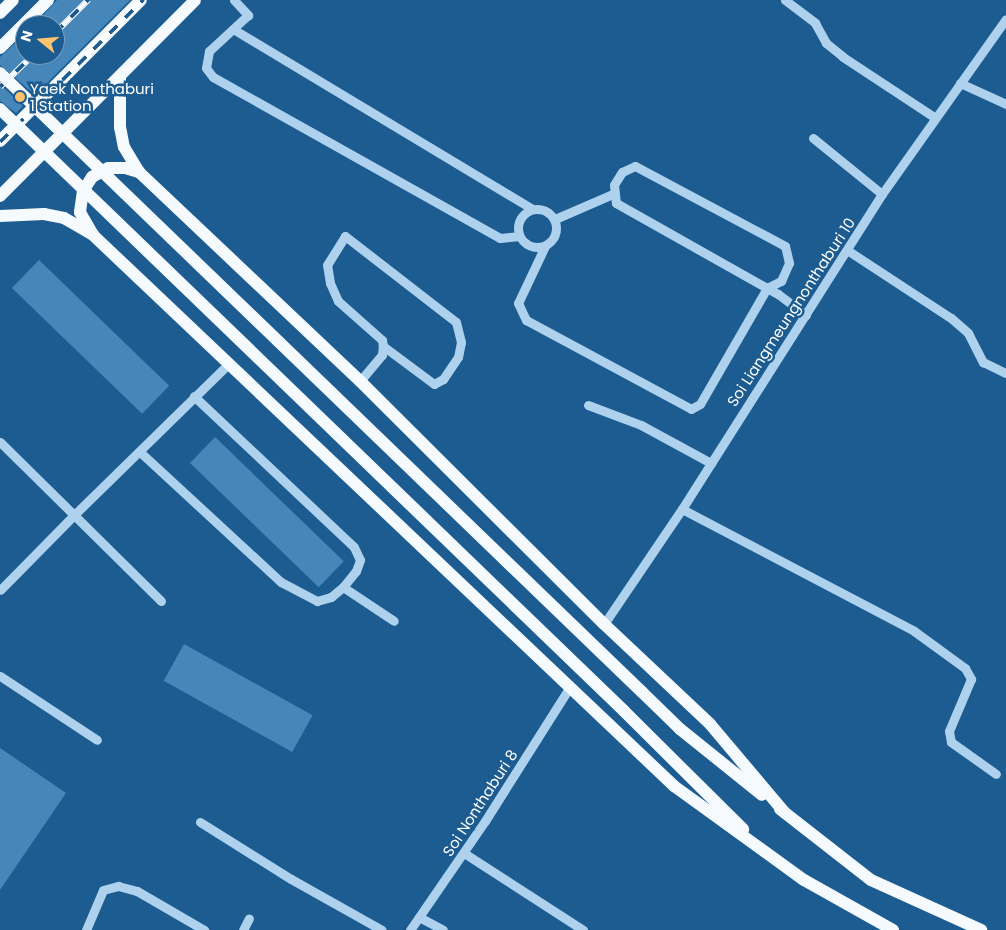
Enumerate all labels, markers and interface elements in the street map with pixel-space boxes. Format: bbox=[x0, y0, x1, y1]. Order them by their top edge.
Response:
north arrow bbox=[15, 15, 65, 65]
text: N bbox=[16, 28, 38, 44]
place label: Yaek Nonthaburi 1 Station bbox=[30, 79, 154, 114]
marker: Yaek Nonthaburi 1 Station bbox=[14, 91, 26, 103]
street label: Soi Liangmeungnonthaburi 10 bbox=[723, 214, 859, 410]
street label: Soi Nonthaburi 8 bbox=[439, 746, 521, 860]

